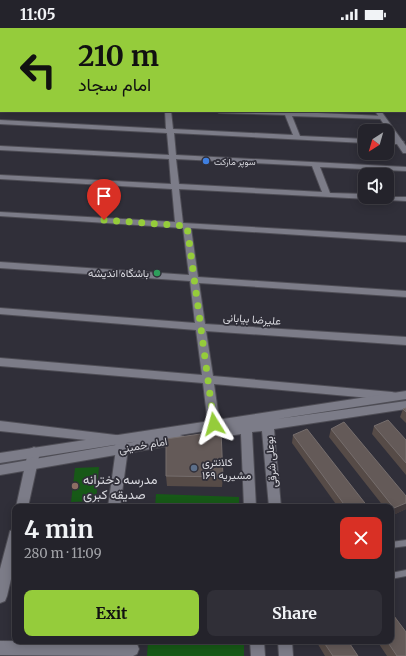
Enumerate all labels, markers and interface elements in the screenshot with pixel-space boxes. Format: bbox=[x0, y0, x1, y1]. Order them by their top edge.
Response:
text: 11:05 bbox=[20, 5, 56, 24]
text: 210 m bbox=[78, 38, 159, 74]
icon: left bbox=[12, 44, 64, 96]
text: امام سجاد bbox=[78, 73, 151, 96]
north arrow bbox=[358, 124, 394, 160]
map controls bbox=[358, 124, 394, 204]
marker: سوپر مارکت bbox=[201, 156, 211, 166]
place label: سوپر مارکت bbox=[214, 156, 256, 168]
button: sound bbox=[358, 168, 394, 204]
pin bbox=[87, 179, 121, 220]
icon: arrive bbox=[93, 185, 115, 207]
place label: باشگاه اندیشه bbox=[88, 266, 149, 280]
marker: باشگاه اندیشه bbox=[152, 268, 162, 278]
street label: علیرضا بیابانی bbox=[222, 310, 282, 328]
position arrow bbox=[193, 403, 235, 445]
street label: امام خمینی bbox=[118, 434, 169, 457]
street label: بوعلی شرقی bbox=[262, 436, 280, 488]
place label: کلانتری ۱۶۹ مشیریه bbox=[202, 455, 251, 482]
marker: کلانتری ۱۶۹ مشیریه bbox=[189, 463, 199, 473]
place label: مدرسه دخترانه صدیقه کبری bbox=[83, 471, 158, 503]
marker: مدرسه دخترانه صدیقه کبری bbox=[70, 481, 80, 491]
text: 4 min bbox=[24, 514, 94, 545]
button: close bbox=[340, 517, 382, 559]
text: 280 m · 11:09 bbox=[24, 545, 102, 562]
button: Exit bbox=[24, 590, 199, 636]
button: Share bbox=[207, 590, 382, 636]

